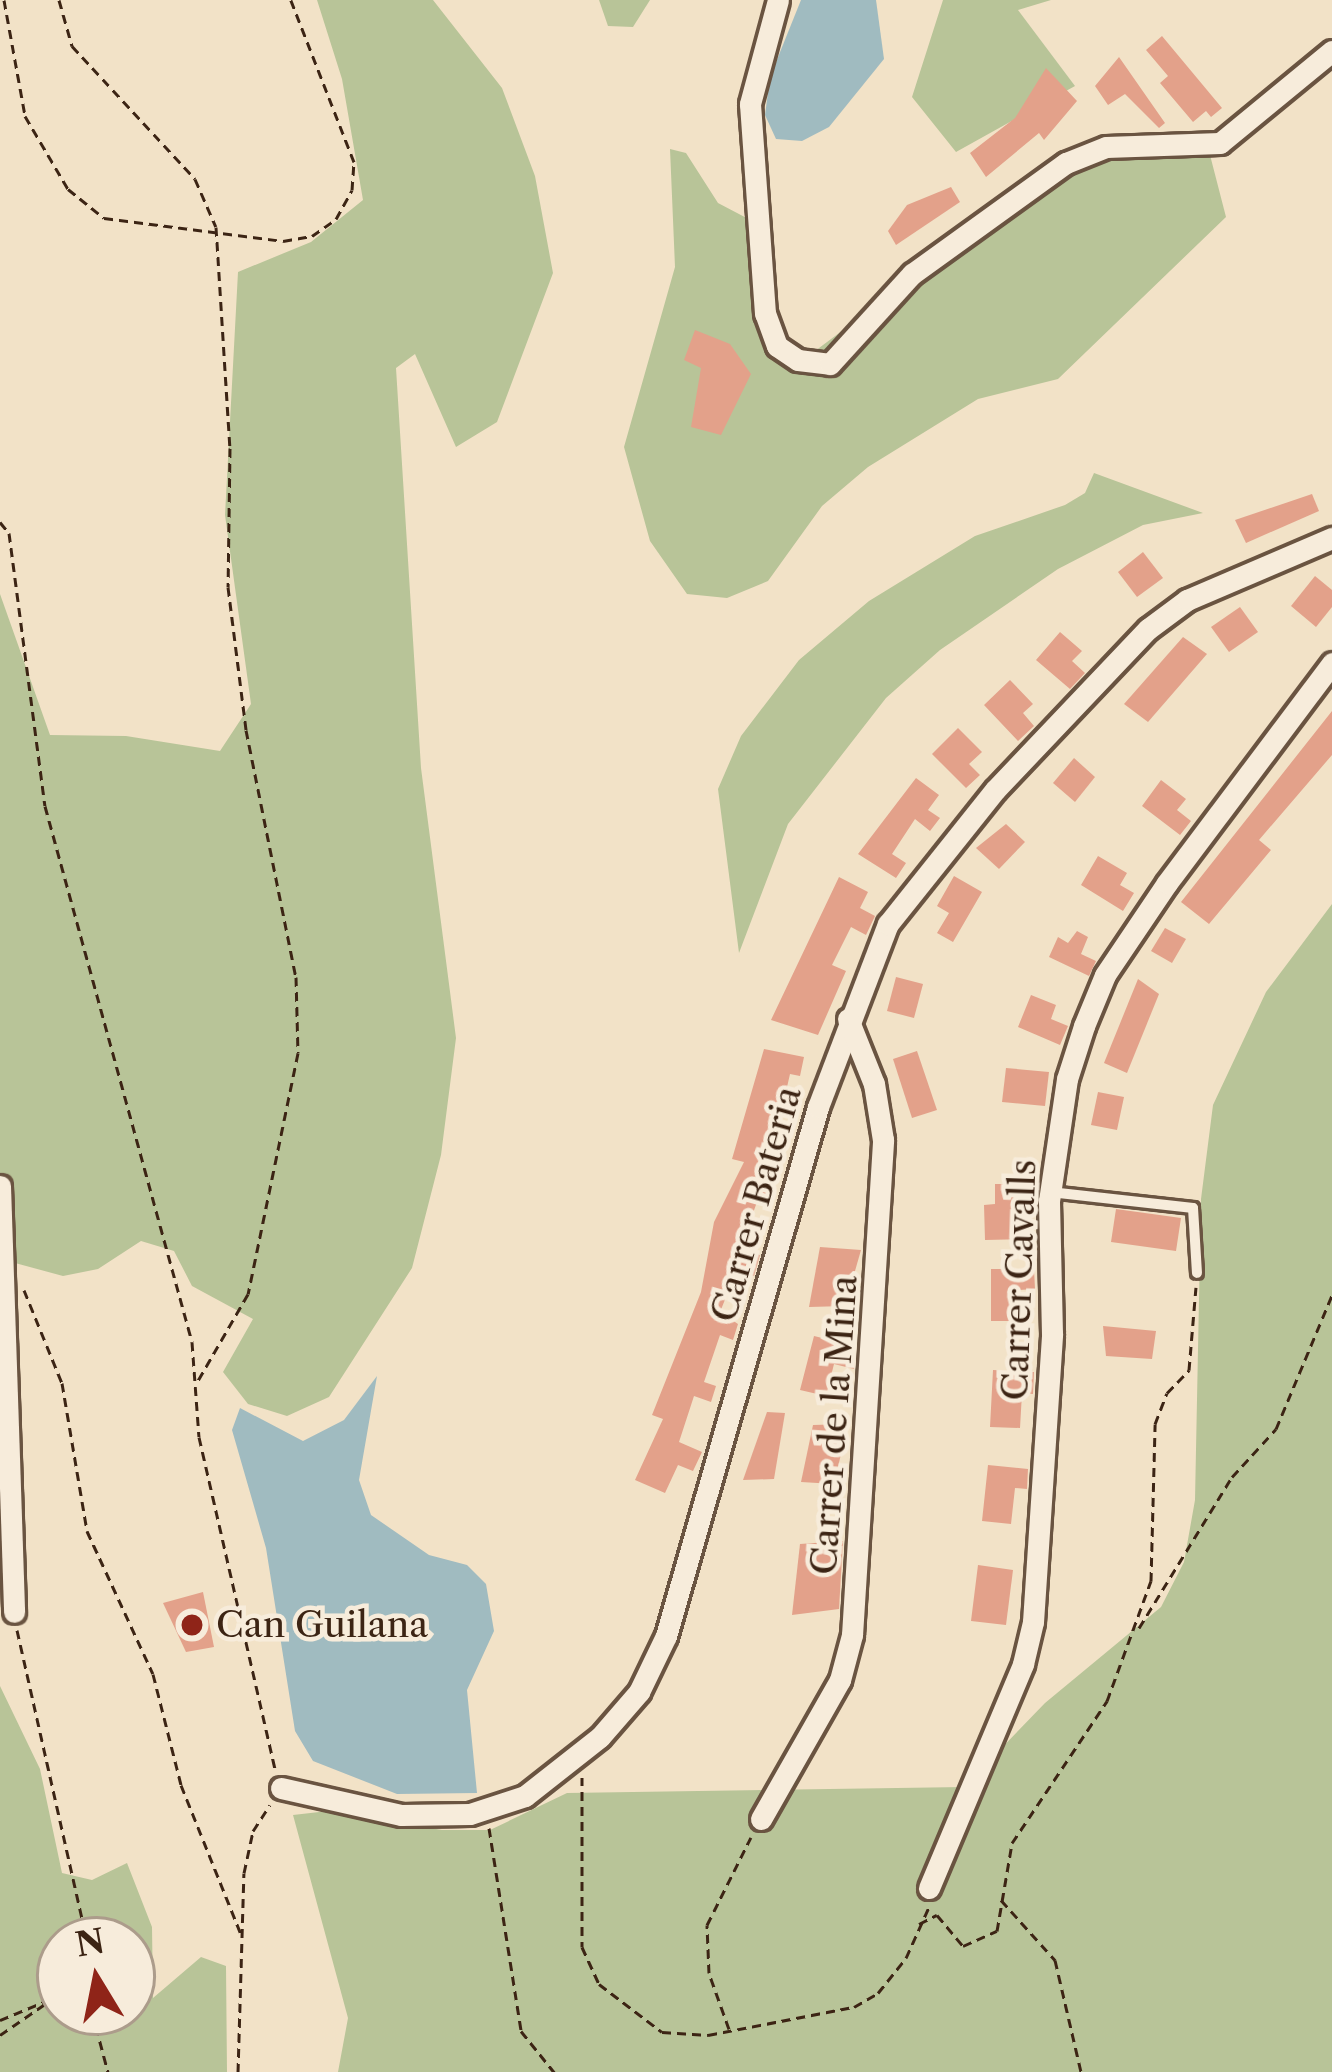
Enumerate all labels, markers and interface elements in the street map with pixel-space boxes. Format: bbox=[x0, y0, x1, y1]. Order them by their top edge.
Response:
street label: Carrer Bateria bbox=[702, 1081, 810, 1327]
street label: Carrer Cavalls bbox=[993, 1158, 1045, 1402]
street label: Carrer de la Mina bbox=[802, 1273, 866, 1577]
place label: Can Guilana bbox=[216, 1603, 428, 1647]
marker: Can Guilana bbox=[179, 1612, 205, 1638]
north arrow bbox=[36, 1916, 156, 2036]
text: N bbox=[72, 1920, 108, 1966]

